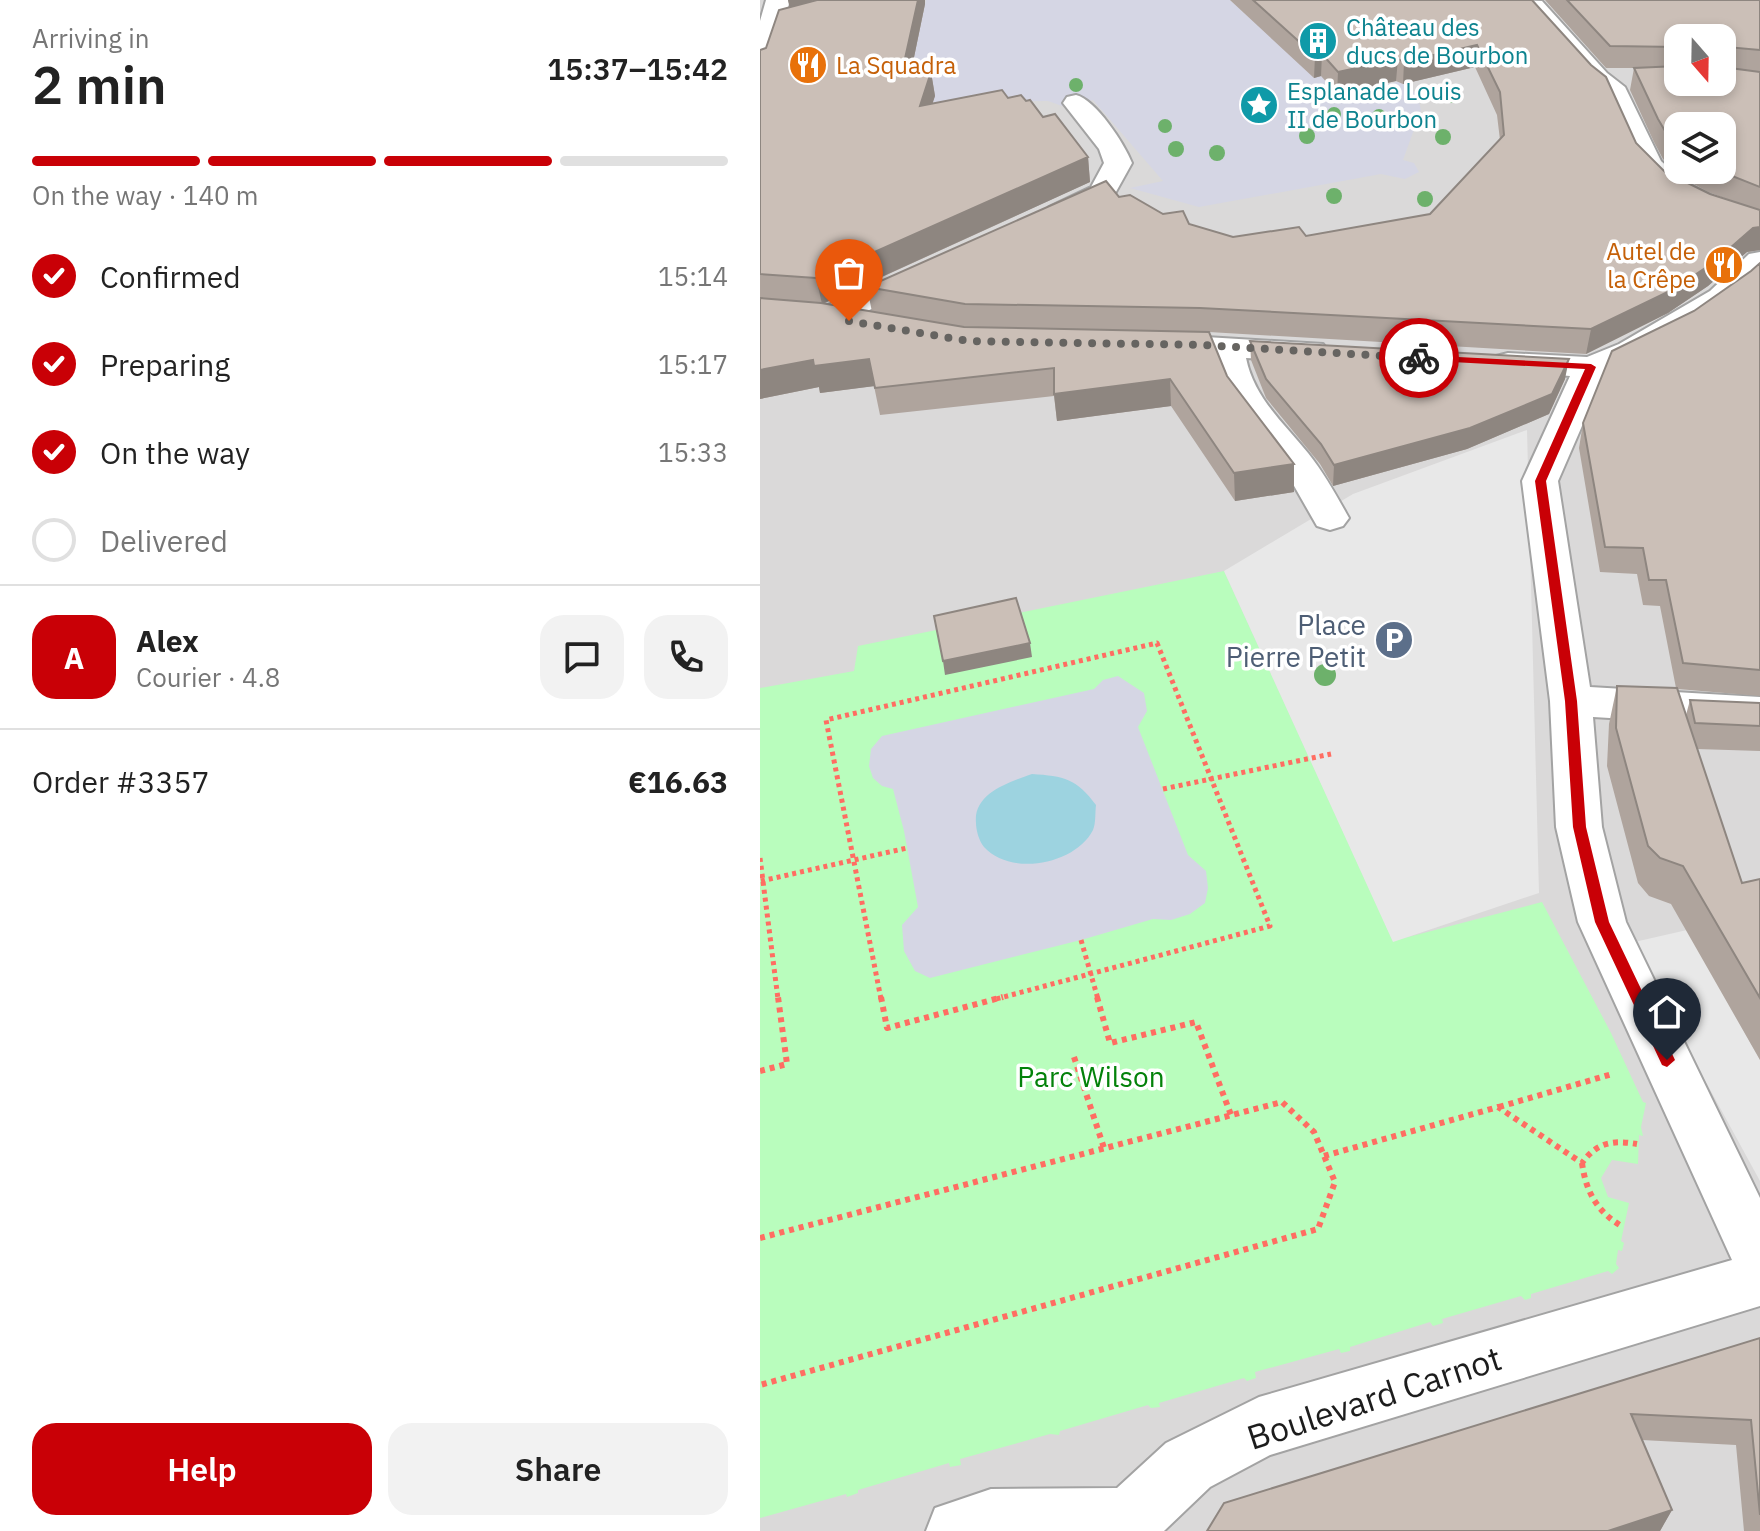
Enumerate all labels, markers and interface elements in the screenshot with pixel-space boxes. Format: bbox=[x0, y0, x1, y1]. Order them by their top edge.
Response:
place label: Château des ducs de Bourbon bbox=[1346, 11, 1528, 71]
building icon: Château des ducs de Bourbon bbox=[1297, 20, 1339, 62]
text: Arriving in bbox=[32, 21, 149, 55]
north arrow bbox=[1664, 24, 1736, 96]
map controls bbox=[1664, 24, 1736, 184]
restaurant icon: La Squadra bbox=[787, 44, 829, 86]
text: 15:37–15:42 bbox=[547, 49, 728, 88]
place label: La Squadra bbox=[836, 49, 956, 81]
text: 2 min bbox=[32, 51, 167, 118]
place label: Esplanade Louis II de Bourbon bbox=[1287, 75, 1462, 135]
place icon: Esplanade Louis II de Bourbon bbox=[1238, 84, 1280, 126]
button: layers bbox=[1664, 112, 1736, 184]
text: On the way · 140 m bbox=[32, 178, 258, 212]
place label: Autel de la Crêpe bbox=[1606, 235, 1696, 295]
pin bbox=[815, 239, 883, 321]
restaurant icon: Autel de la Crêpe bbox=[1703, 244, 1745, 286]
icon: bag bbox=[827, 251, 871, 295]
icon: check bbox=[32, 254, 76, 298]
text: Confirmed bbox=[100, 257, 241, 296]
text: 15:14 bbox=[658, 259, 728, 293]
courier bbox=[1379, 318, 1459, 398]
icon: bike bbox=[1397, 336, 1441, 380]
icon: check bbox=[32, 342, 76, 386]
text: Preparing bbox=[100, 345, 230, 384]
text: 15:17 bbox=[658, 347, 728, 381]
icon: check bbox=[32, 430, 76, 474]
text: On the way bbox=[100, 433, 250, 472]
text: 15:33 bbox=[658, 435, 728, 469]
text: Delivered bbox=[100, 521, 228, 560]
place label: Place Pierre Petit bbox=[1226, 606, 1366, 675]
button: chat bbox=[540, 615, 624, 699]
button: phone bbox=[644, 615, 728, 699]
parking icon: Place Pierre Petit bbox=[1373, 619, 1415, 661]
text: Alex bbox=[136, 621, 199, 660]
text: A bbox=[64, 638, 84, 677]
text: Courier · 4.8 bbox=[136, 660, 280, 694]
text: Order #3357 bbox=[32, 762, 209, 801]
text: €16.63 bbox=[628, 762, 728, 801]
pin bbox=[1633, 978, 1701, 1060]
icon: home bbox=[1645, 990, 1689, 1034]
park label: Parc Wilson bbox=[1017, 1058, 1165, 1095]
street label: Boulevard Carnot bbox=[1241, 1335, 1507, 1459]
button: Help bbox=[32, 1423, 372, 1515]
button: Share bbox=[388, 1423, 728, 1515]

